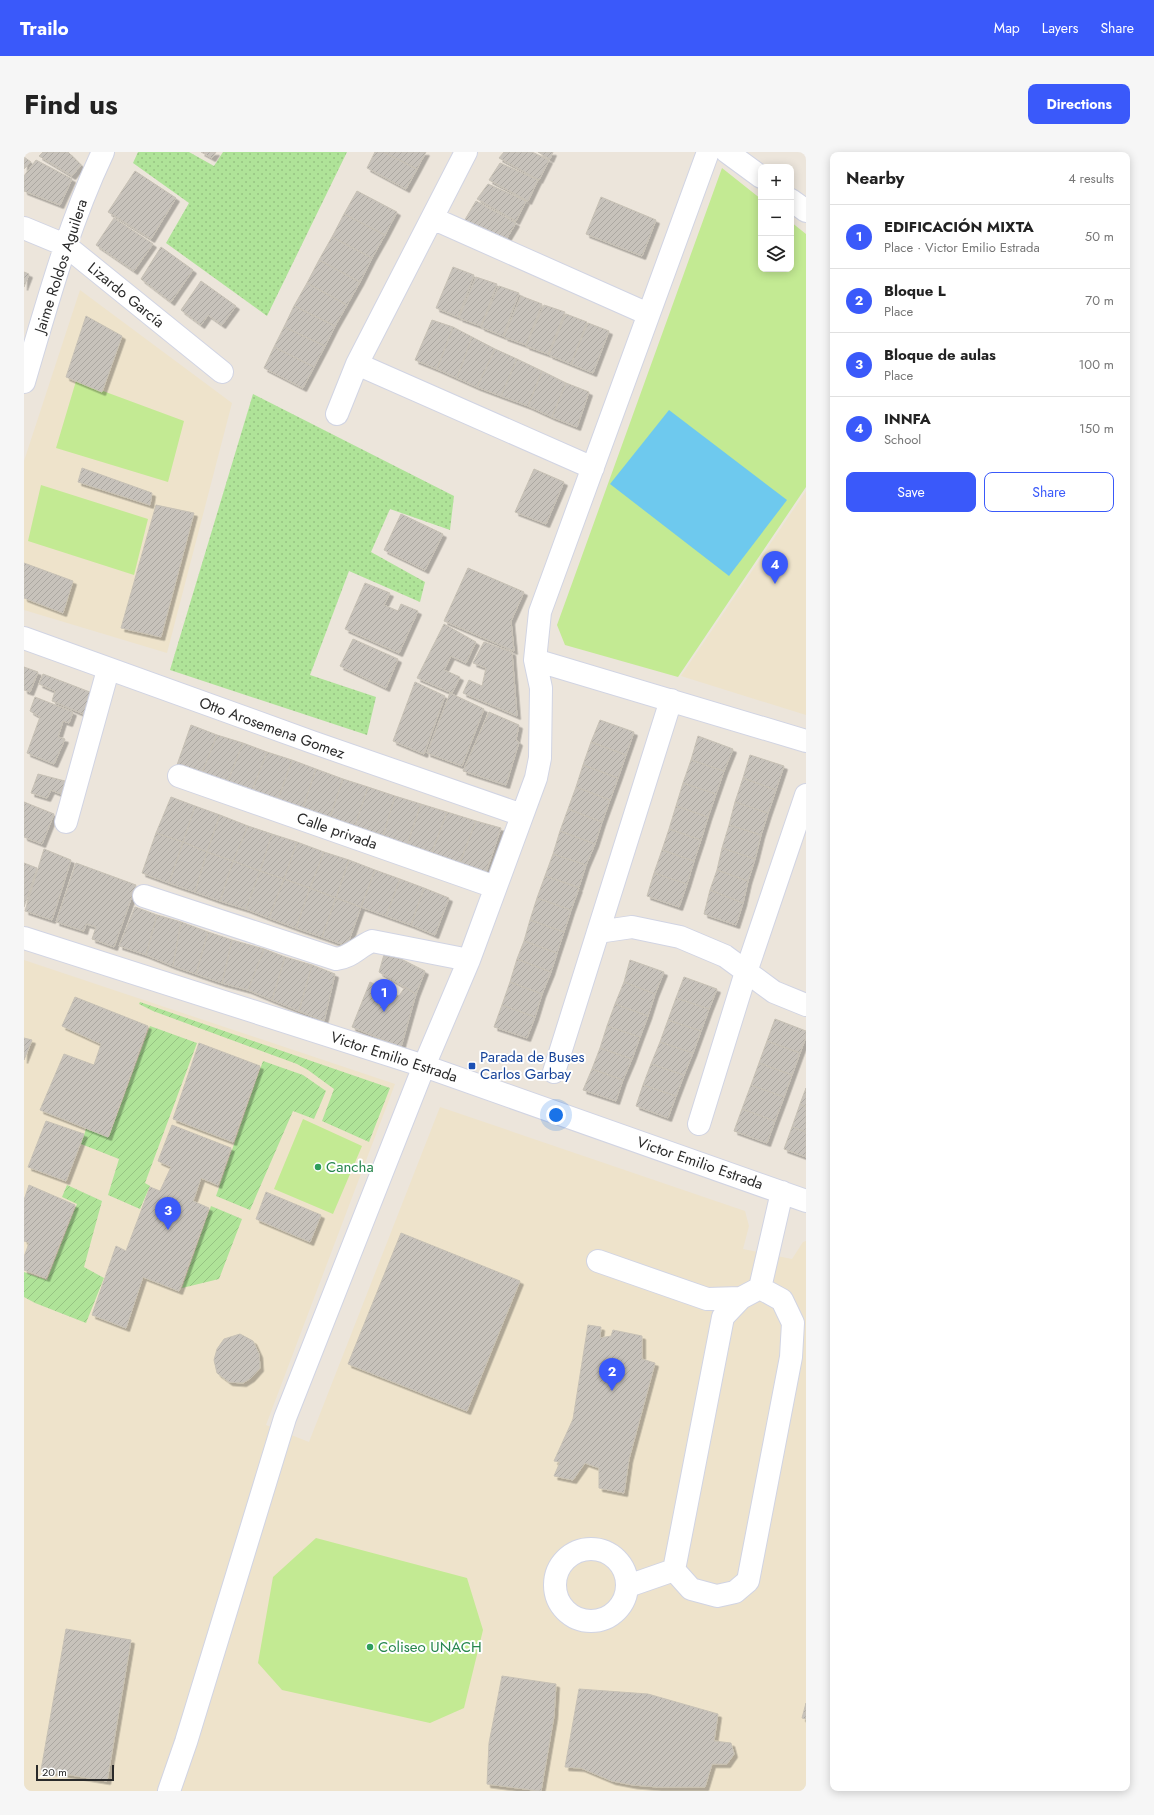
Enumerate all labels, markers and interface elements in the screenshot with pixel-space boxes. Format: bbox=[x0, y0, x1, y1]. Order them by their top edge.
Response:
text: Trailo bbox=[20, 15, 69, 42]
text: Map bbox=[994, 18, 1020, 38]
text: Layers bbox=[1042, 18, 1078, 38]
text: Share bbox=[1100, 18, 1134, 38]
text: Find us bbox=[24, 84, 118, 125]
button: Directions bbox=[1028, 84, 1130, 124]
map controls bbox=[758, 164, 794, 272]
button: + bbox=[758, 164, 794, 200]
text: Nearby bbox=[846, 166, 904, 190]
text: 4 results bbox=[1068, 169, 1114, 188]
street label: Jaime Roldos Aguilera bbox=[28, 196, 93, 338]
button: − bbox=[758, 200, 794, 236]
text: EDIFICACIÓN MIXTA bbox=[884, 216, 1034, 238]
text: 1 bbox=[856, 227, 862, 246]
text: 50 m bbox=[1085, 227, 1114, 246]
button: layers bbox=[758, 236, 794, 272]
text: Place · Victor Emilio Estrada bbox=[884, 238, 1040, 257]
street label: Lizardo García bbox=[83, 257, 169, 333]
text: Bloque L bbox=[884, 280, 946, 302]
text: 2 bbox=[855, 291, 863, 310]
text: 70 m bbox=[1085, 291, 1114, 310]
text: Place bbox=[884, 302, 913, 321]
text: Bloque de aulas bbox=[884, 344, 996, 366]
text: 3 bbox=[855, 355, 863, 374]
text: 100 m bbox=[1079, 355, 1114, 374]
text: Place bbox=[884, 366, 913, 385]
text: INNFA bbox=[884, 408, 931, 430]
text: 4 bbox=[854, 419, 864, 438]
text: 150 m bbox=[1079, 419, 1114, 438]
text: School bbox=[884, 430, 921, 449]
button: Save bbox=[846, 472, 976, 512]
button: Share bbox=[984, 472, 1114, 512]
pin: 4 bbox=[762, 551, 788, 584]
street label: Otto Arosemena Gomez bbox=[196, 691, 348, 765]
street label: Calle privada bbox=[294, 807, 380, 855]
pin: 1 bbox=[371, 979, 397, 1012]
street label: Victor Emilio Estrada bbox=[328, 1026, 460, 1088]
place label: Parada de Buses Carlos Garbay bbox=[480, 1046, 584, 1085]
marker: Parada de Buses Carlos Garbay bbox=[467, 1061, 477, 1071]
your location bbox=[546, 1105, 566, 1125]
street label: Victor Emilio Estrada bbox=[634, 1131, 766, 1195]
place label: Cancha bbox=[326, 1156, 374, 1178]
marker: Cancha bbox=[313, 1162, 323, 1172]
pin: 3 bbox=[155, 1197, 181, 1230]
pin: 2 bbox=[599, 1358, 625, 1391]
place label: Coliseo UNACH bbox=[378, 1636, 482, 1658]
marker: Coliseo UNACH bbox=[365, 1642, 375, 1652]
scale bar bbox=[36, 1763, 114, 1782]
text: 20 m bbox=[42, 1764, 67, 1780]

